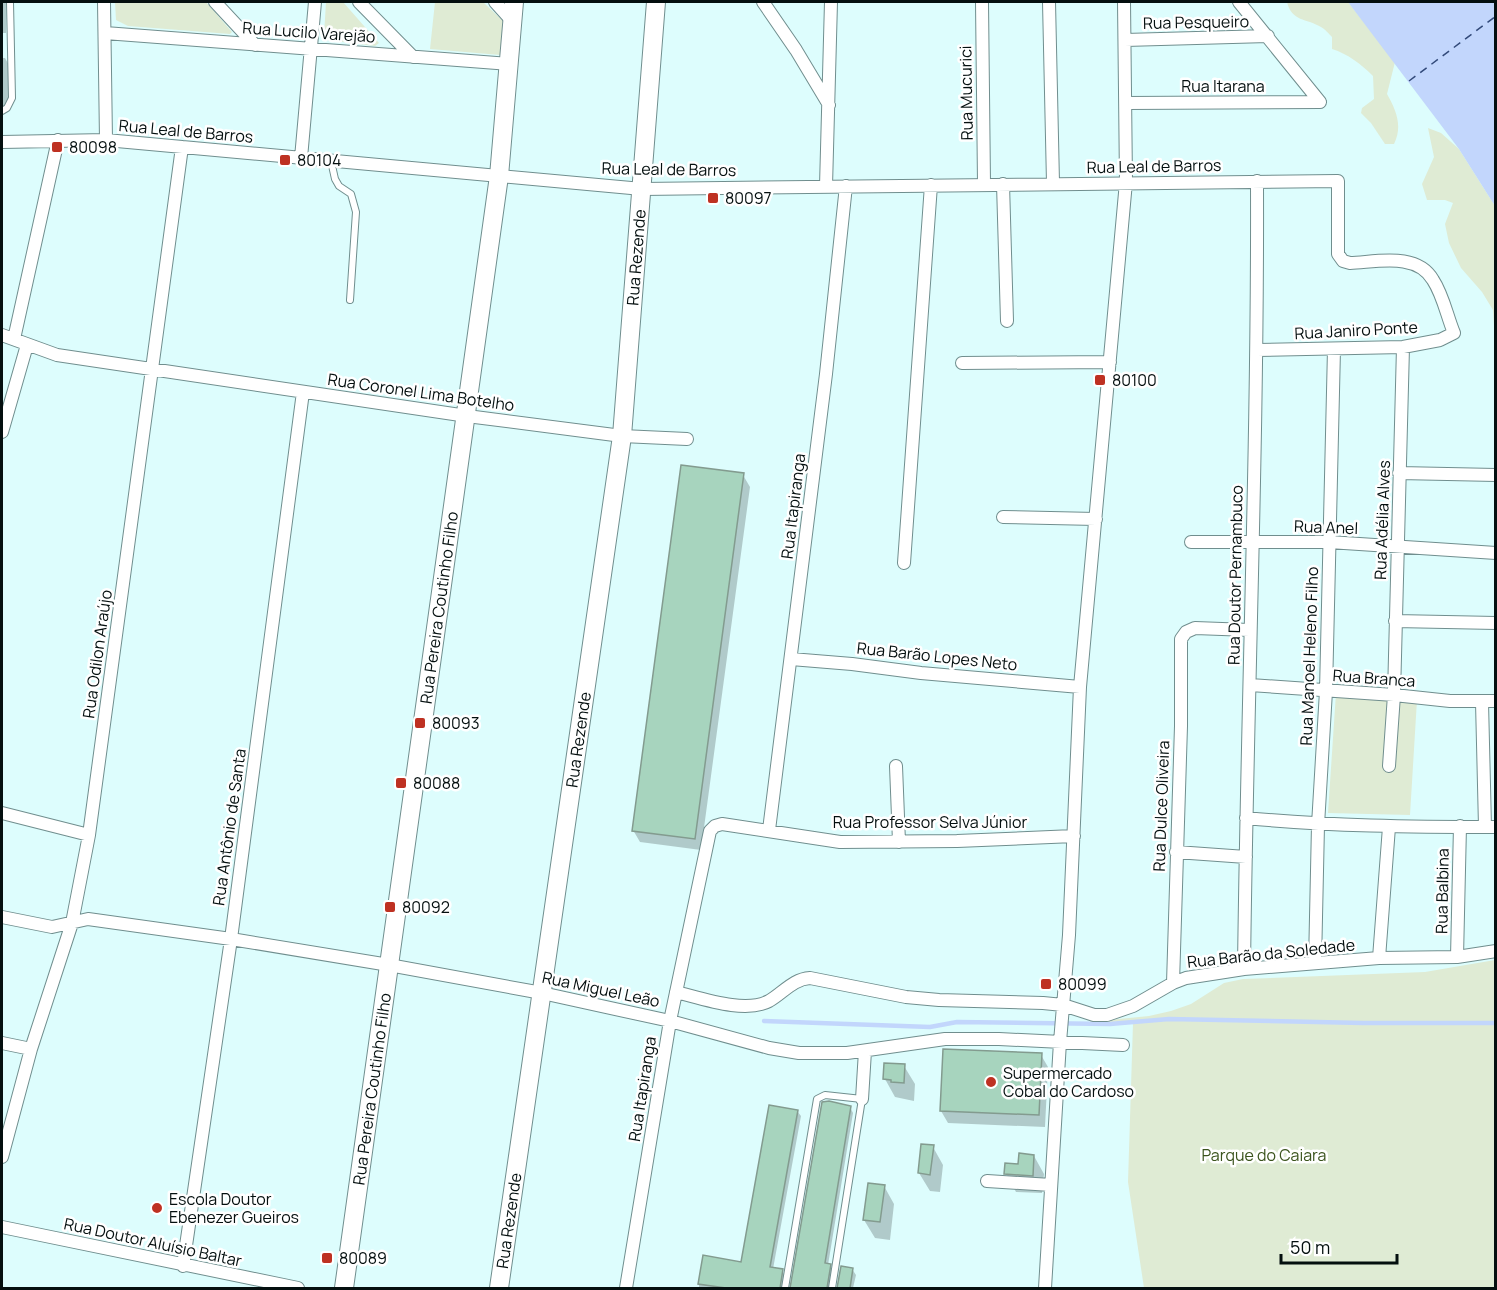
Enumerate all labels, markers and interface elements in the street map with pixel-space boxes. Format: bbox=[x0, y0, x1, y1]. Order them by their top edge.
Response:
street label: Rua Pesqueiro bbox=[1143, 10, 1249, 34]
street label: Rua Lucilo Varejão bbox=[242, 16, 376, 48]
street label: Rua Mucurici bbox=[954, 45, 978, 141]
street label: Rua Itarana bbox=[1181, 75, 1265, 97]
street label: Rua Leal de Barros bbox=[118, 114, 254, 148]
place label: 80098 bbox=[69, 136, 117, 158]
marker: 80098 bbox=[50, 140, 64, 154]
place label: 80104 bbox=[297, 149, 341, 171]
marker: 80104 bbox=[278, 153, 292, 167]
street label: Rua Leal de Barros bbox=[1086, 154, 1222, 178]
street label: Rua Leal de Barros bbox=[601, 157, 737, 181]
place label: 80097 bbox=[725, 187, 772, 209]
marker: 80097 bbox=[706, 191, 720, 205]
street label: Rua Rezende bbox=[621, 208, 651, 306]
street label: Rua Janiro Ponte bbox=[1294, 316, 1418, 344]
street label: Rua Coronel Lima Botelho bbox=[326, 368, 516, 416]
place label: 80100 bbox=[1112, 369, 1157, 391]
marker: 80100 bbox=[1093, 373, 1107, 387]
street label: Rua Itapiranga bbox=[776, 452, 810, 560]
street label: Rua Adélia Alves bbox=[1369, 460, 1395, 580]
street label: Rua Doutor Pernambuco bbox=[1222, 485, 1248, 665]
street label: Rua Pereira Coutinho Filho bbox=[415, 510, 463, 705]
street label: Rua Anel bbox=[1293, 515, 1359, 539]
street label: Rua Manoel Heleno Filho bbox=[1295, 566, 1323, 746]
street label: Rua Odilon Araújo bbox=[77, 588, 117, 720]
street label: Rua Barão Lopes Neto bbox=[856, 637, 1018, 675]
street label: Rua Branca bbox=[1332, 664, 1416, 692]
street label: Rua Rezende bbox=[560, 690, 596, 789]
place label: 80093 bbox=[432, 712, 480, 734]
marker: 80093 bbox=[413, 716, 427, 730]
street label: Rua Dulce Oliveira bbox=[1148, 740, 1174, 872]
street label: Rua Antônio de Santa bbox=[207, 747, 251, 907]
place label: 80088 bbox=[413, 772, 460, 794]
marker: 80088 bbox=[394, 776, 408, 790]
street label: Rua Professor Selva Júnior bbox=[833, 811, 1027, 833]
street label: Rua Balbina bbox=[1430, 848, 1454, 934]
place label: 80092 bbox=[402, 896, 450, 918]
marker: 80092 bbox=[383, 900, 397, 914]
street label: Rua Barão da Soledade bbox=[1186, 933, 1356, 973]
street label: Rua Miguel Leão bbox=[540, 966, 662, 1012]
place label: 80099 bbox=[1058, 973, 1107, 995]
marker: 80099 bbox=[1039, 977, 1053, 991]
street label: Rua Pereira Coutinho Filho bbox=[347, 991, 396, 1186]
street label: Rua Itapiranga bbox=[623, 1035, 661, 1143]
place label: Supermercado Cobal do Cardoso bbox=[1003, 1062, 1134, 1102]
marker: Supermercado Cobal do Cardoso bbox=[984, 1075, 998, 1089]
park label: Parque do Caiara bbox=[1202, 1144, 1326, 1166]
street label: Rua Rezende bbox=[491, 1171, 526, 1270]
place label: Escola Doutor Ebenezer Gueiros bbox=[169, 1188, 299, 1228]
marker: Escola Doutor Ebenezer Gueiros bbox=[150, 1201, 164, 1215]
street label: Rua Doutor Aluísio Baltar bbox=[62, 1212, 244, 1272]
scale bar bbox=[1281, 1227, 1396, 1265]
text: 50 m bbox=[1290, 1235, 1330, 1259]
place label: 80089 bbox=[339, 1247, 387, 1269]
marker: 80089 bbox=[320, 1251, 334, 1265]

